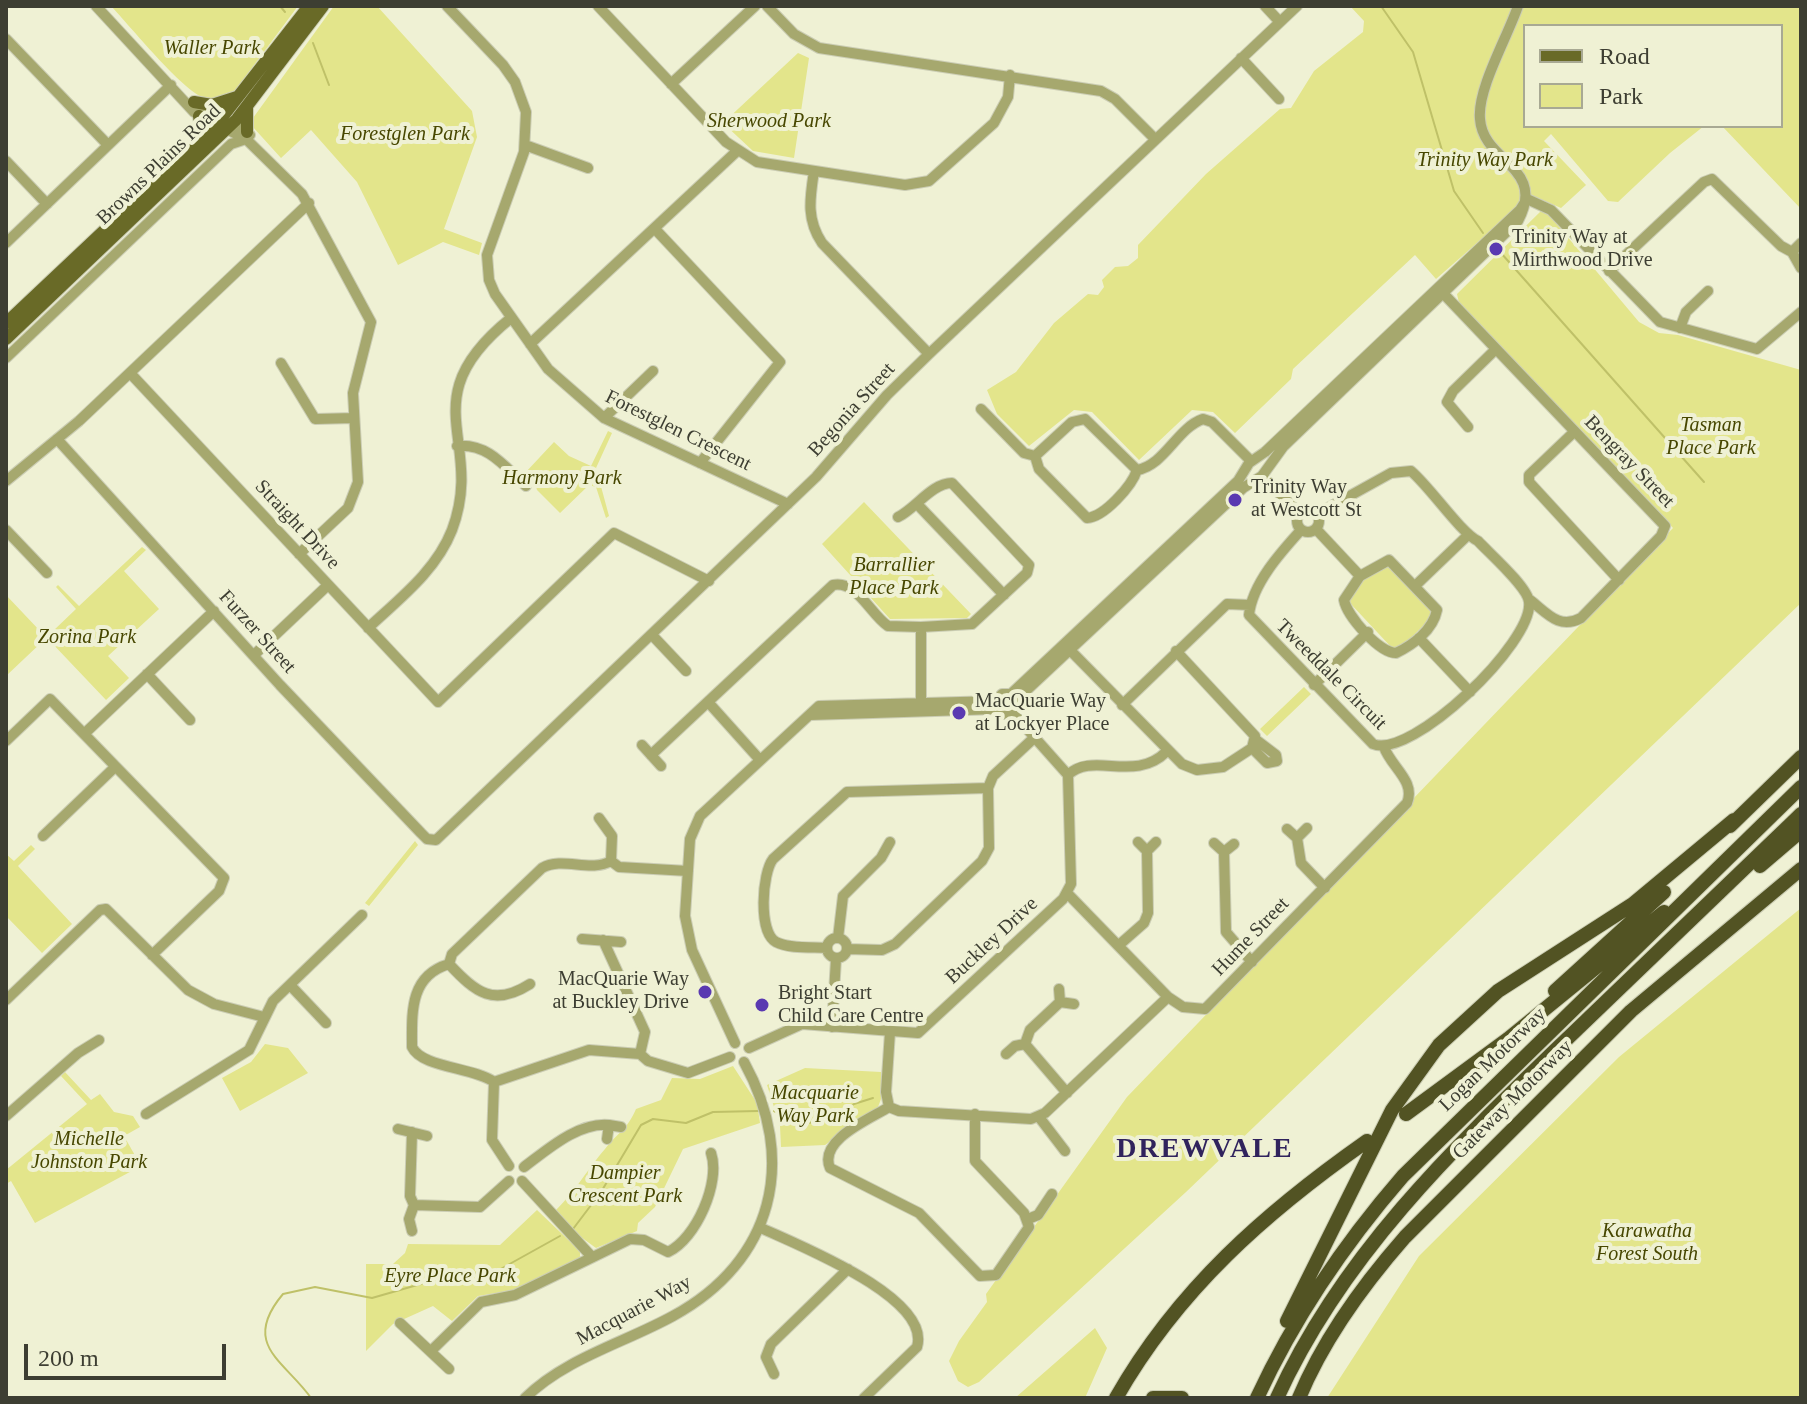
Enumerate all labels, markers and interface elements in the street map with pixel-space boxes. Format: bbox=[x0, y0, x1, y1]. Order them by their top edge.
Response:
legend bbox=[1523, 24, 1783, 128]
park label: Waller Park bbox=[164, 37, 260, 61]
text: Road bbox=[1599, 43, 1650, 69]
text: Park bbox=[1599, 83, 1643, 109]
street label: Browns Plains Road bbox=[92, 100, 226, 230]
park label: Sherwood Park bbox=[707, 110, 831, 134]
park label: Forestglen Park bbox=[340, 123, 470, 147]
park label: Trinity Way Park bbox=[1417, 149, 1553, 173]
place label: Trinity Way at Mirthwood Drive bbox=[1512, 226, 1653, 273]
marker: Trinity Way at Mirthwood Drive bbox=[1487, 240, 1505, 258]
street label: Begonia Street bbox=[804, 358, 900, 462]
street label: Forestglen Crescent bbox=[601, 385, 755, 477]
street label: Bengray Street bbox=[1579, 411, 1679, 513]
park label: Tasman Place Park bbox=[1666, 414, 1756, 461]
park label: Harmony Park bbox=[502, 467, 622, 491]
street label: Straight Drive bbox=[249, 475, 345, 575]
place label: Trinity Way at Westcott St bbox=[1251, 476, 1362, 523]
marker: Trinity Way at Westcott St bbox=[1226, 491, 1244, 509]
park label: Barrallier Place Park bbox=[849, 554, 939, 601]
street label: Furzer Street bbox=[213, 585, 301, 679]
street label: Tweeddale Circuit bbox=[1271, 615, 1391, 735]
park label: Zorina Park bbox=[38, 626, 136, 650]
place label: MacQuarie Way at Lockyer Place bbox=[975, 690, 1109, 737]
marker: MacQuarie Way at Lockyer Place bbox=[950, 704, 968, 722]
street label: Buckley Drive bbox=[941, 892, 1043, 990]
street label: Hume Street bbox=[1207, 893, 1295, 981]
place label: MacQuarie Way at Buckley Drive bbox=[552, 968, 689, 1015]
place label: Bright Start Child Care Centre bbox=[778, 982, 924, 1029]
marker: MacQuarie Way at Buckley Drive bbox=[696, 983, 714, 1001]
marker: Bright Start Child Care Centre bbox=[753, 996, 771, 1014]
street label: Logan Motorway bbox=[1435, 1003, 1551, 1117]
street label: Gateway Motorway bbox=[1448, 1035, 1578, 1165]
park label: Macquarie Way Park bbox=[771, 1082, 859, 1129]
park label: Michelle Johnston Park bbox=[31, 1128, 147, 1175]
district label: DREWVALE bbox=[1116, 1133, 1294, 1167]
park label: Dampier Crescent Park bbox=[568, 1162, 682, 1209]
park label: Karawatha Forest South bbox=[1596, 1220, 1698, 1267]
park label: Eyre Place Park bbox=[384, 1265, 516, 1289]
street label: Macquarie Way bbox=[572, 1271, 696, 1351]
scale bar bbox=[28, 1328, 230, 1378]
text: 200 m bbox=[38, 1345, 99, 1371]

